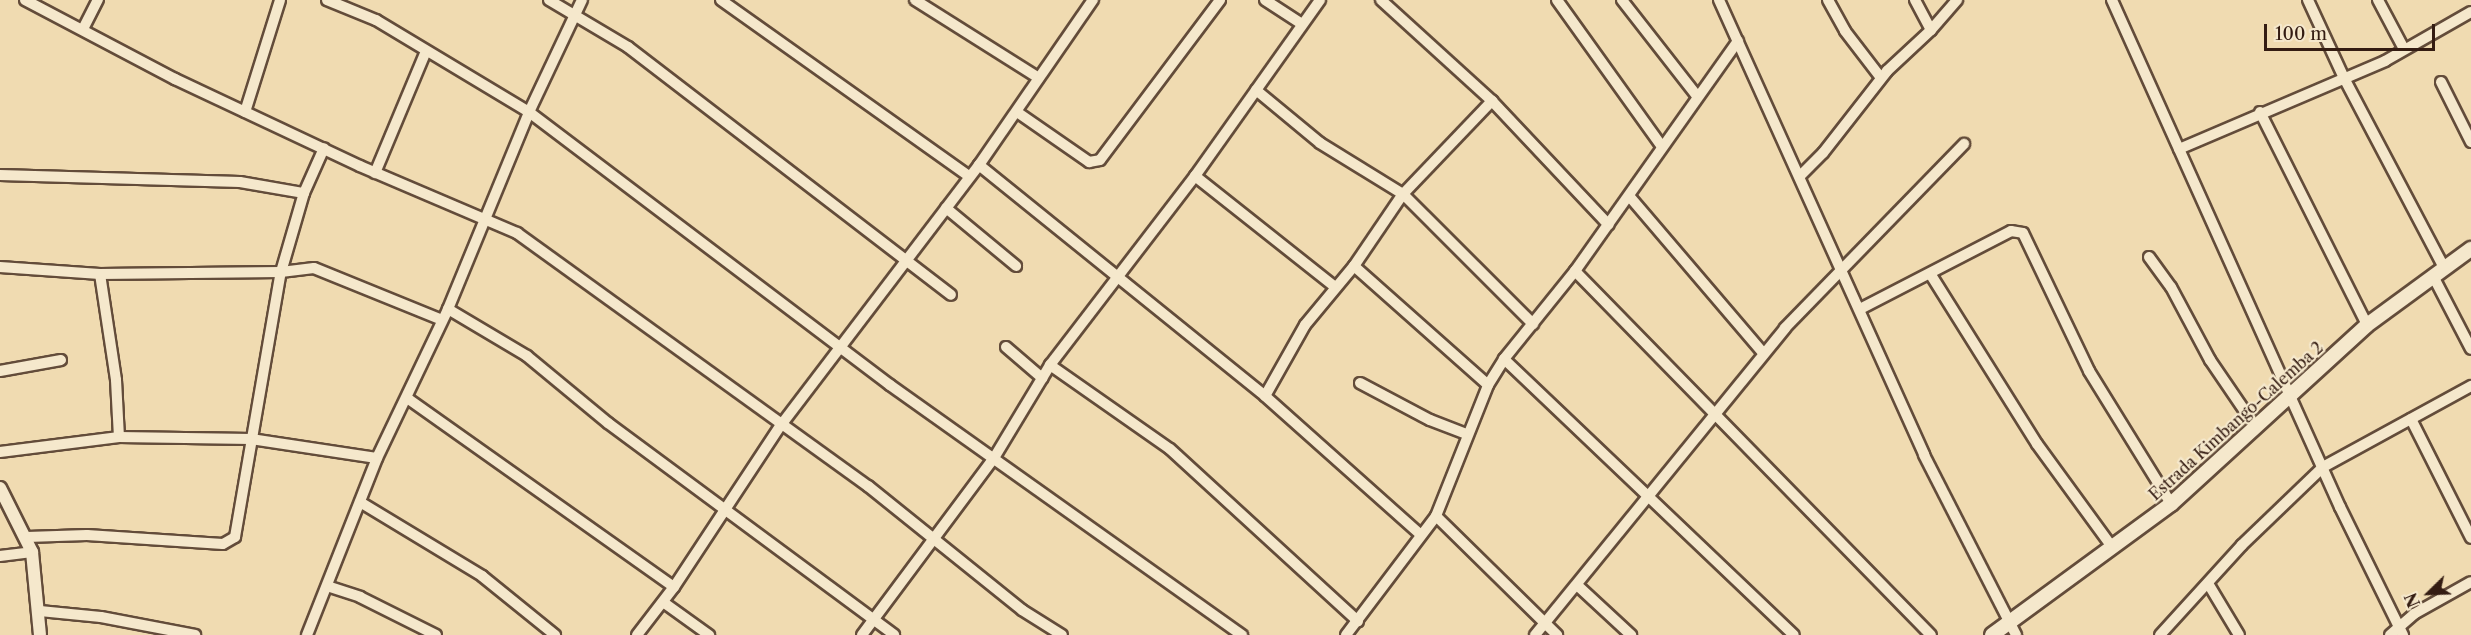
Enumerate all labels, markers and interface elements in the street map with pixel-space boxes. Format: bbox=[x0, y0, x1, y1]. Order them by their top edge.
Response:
scale bar bbox=[2267, 12, 2438, 50]
text: 100 m bbox=[2275, 23, 2327, 45]
street label: Estrada Kimbango-Calemba 2 bbox=[2145, 338, 2327, 504]
north arrow bbox=[2399, 563, 2459, 623]
text: N bbox=[2401, 590, 2424, 610]

